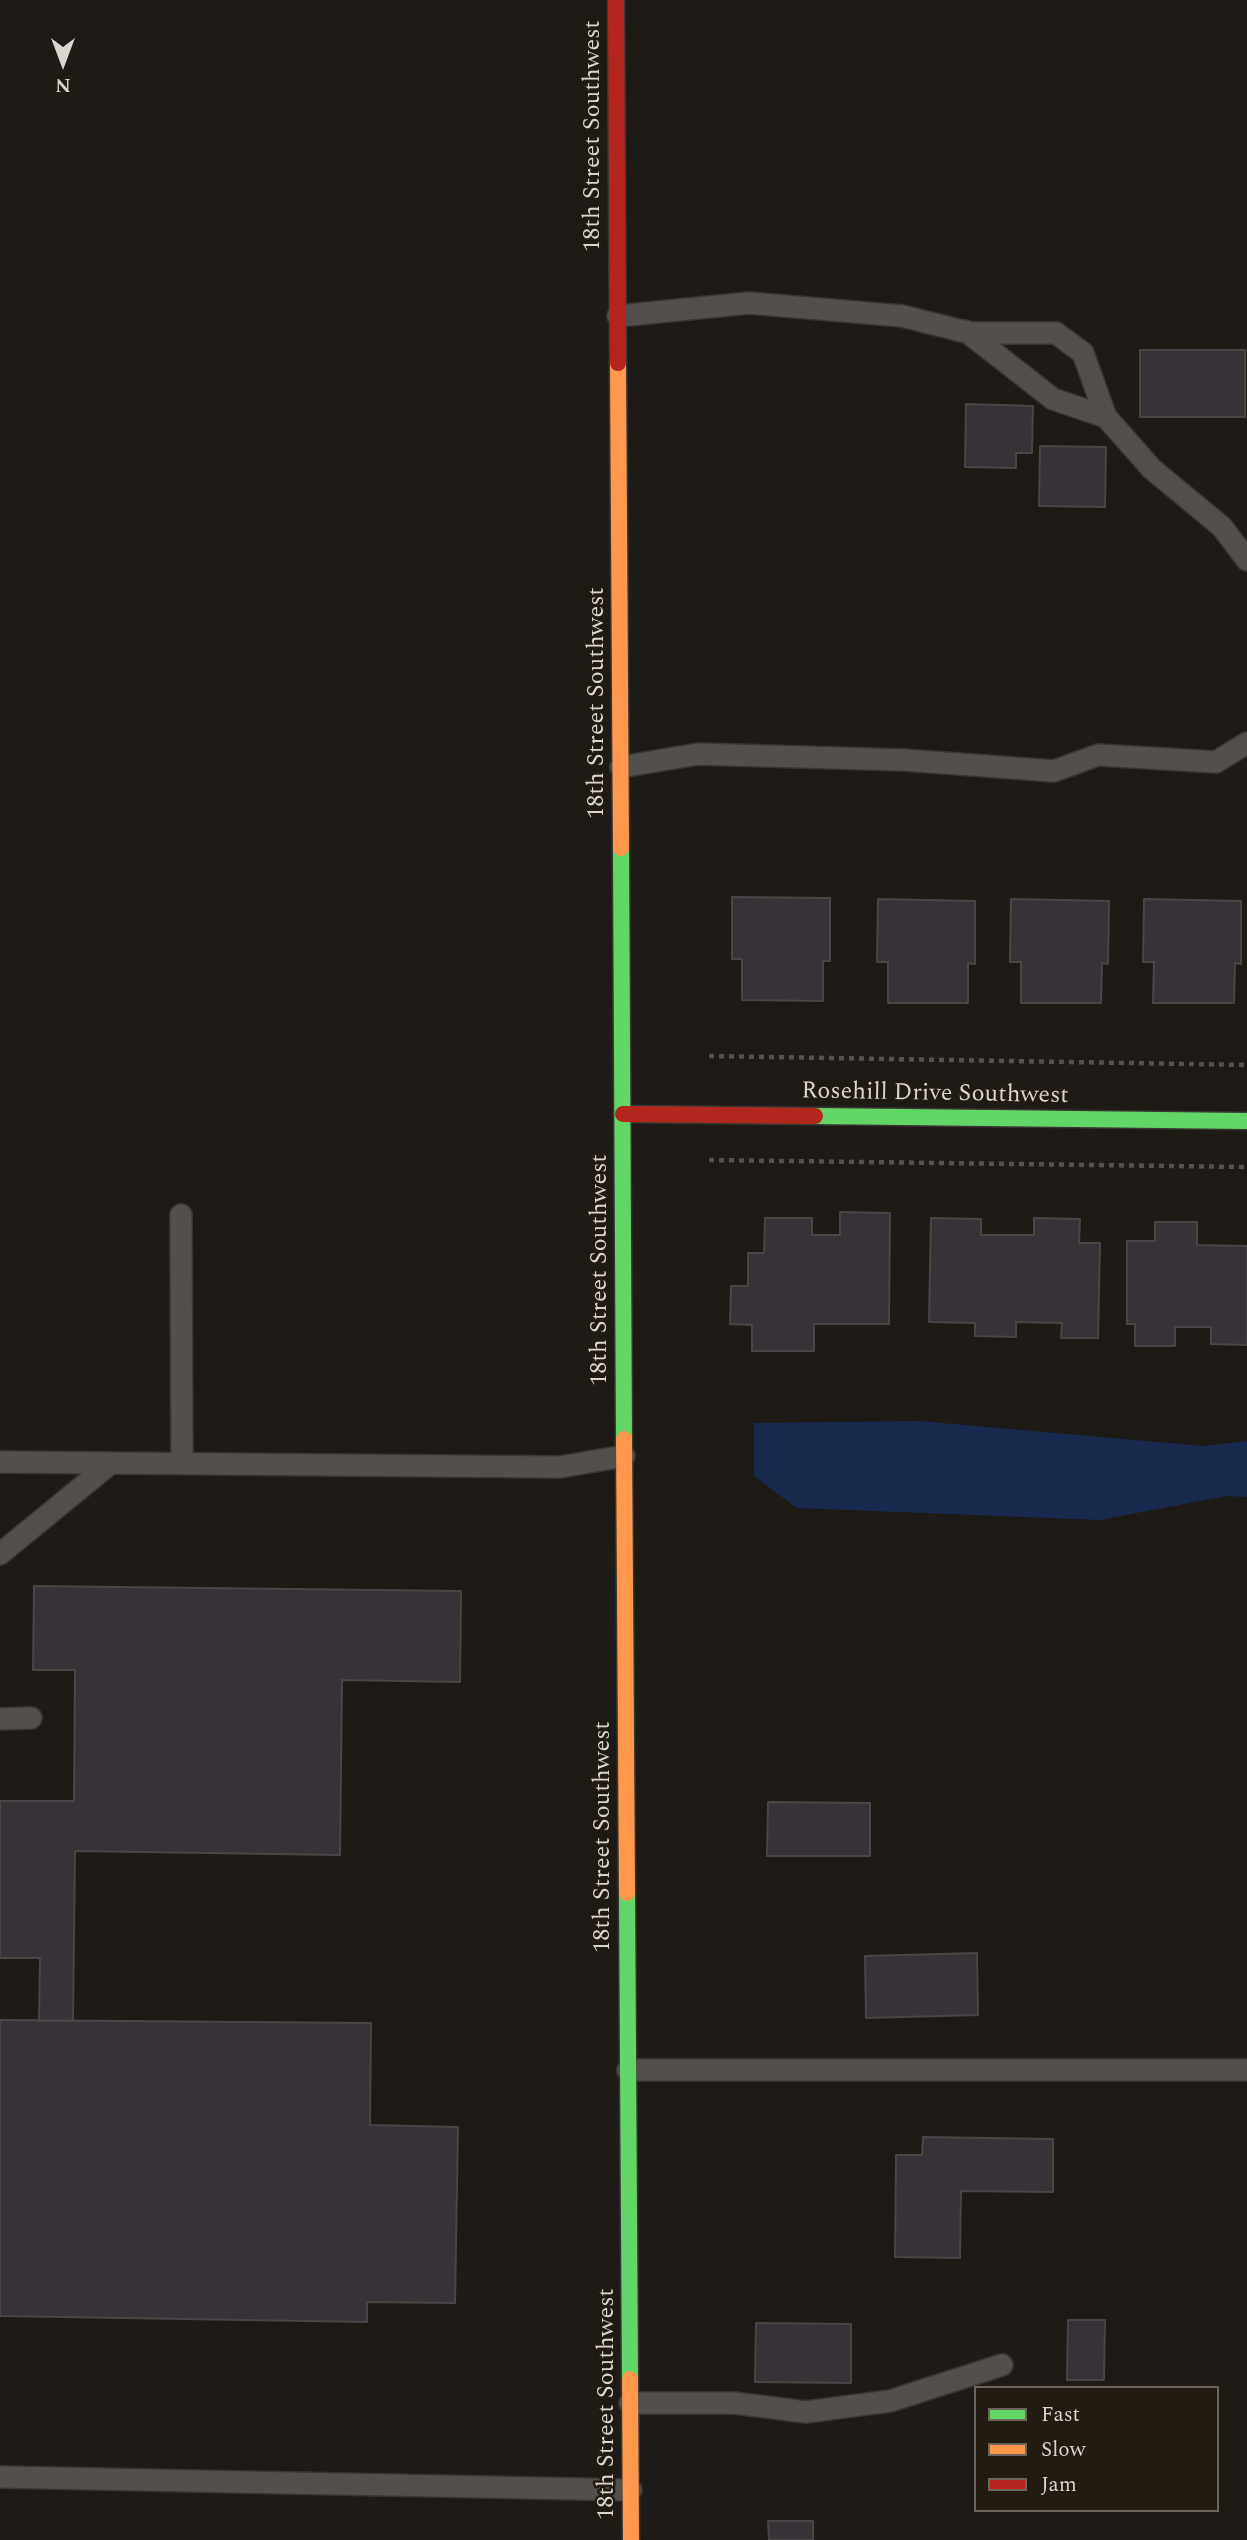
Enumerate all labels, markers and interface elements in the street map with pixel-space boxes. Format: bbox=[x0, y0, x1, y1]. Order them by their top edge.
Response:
street label: 18th Street Southwest bbox=[580, 20, 608, 252]
north arrow bbox=[28, 28, 98, 98]
text: N bbox=[55, 70, 71, 99]
street label: 18th Street Southwest bbox=[584, 587, 612, 819]
street label: Rosehill Drive Southwest bbox=[801, 1078, 1069, 1112]
street label: 18th Street Southwest bbox=[587, 1154, 615, 1386]
street label: 18th Street Southwest bbox=[590, 1721, 618, 1953]
street label: 18th Street Southwest bbox=[594, 2288, 622, 2520]
legend bbox=[974, 2386, 1219, 2512]
text: Fast bbox=[1041, 2399, 1080, 2431]
text: Slow bbox=[1041, 2434, 1085, 2466]
text: Jam bbox=[1041, 2469, 1077, 2501]

